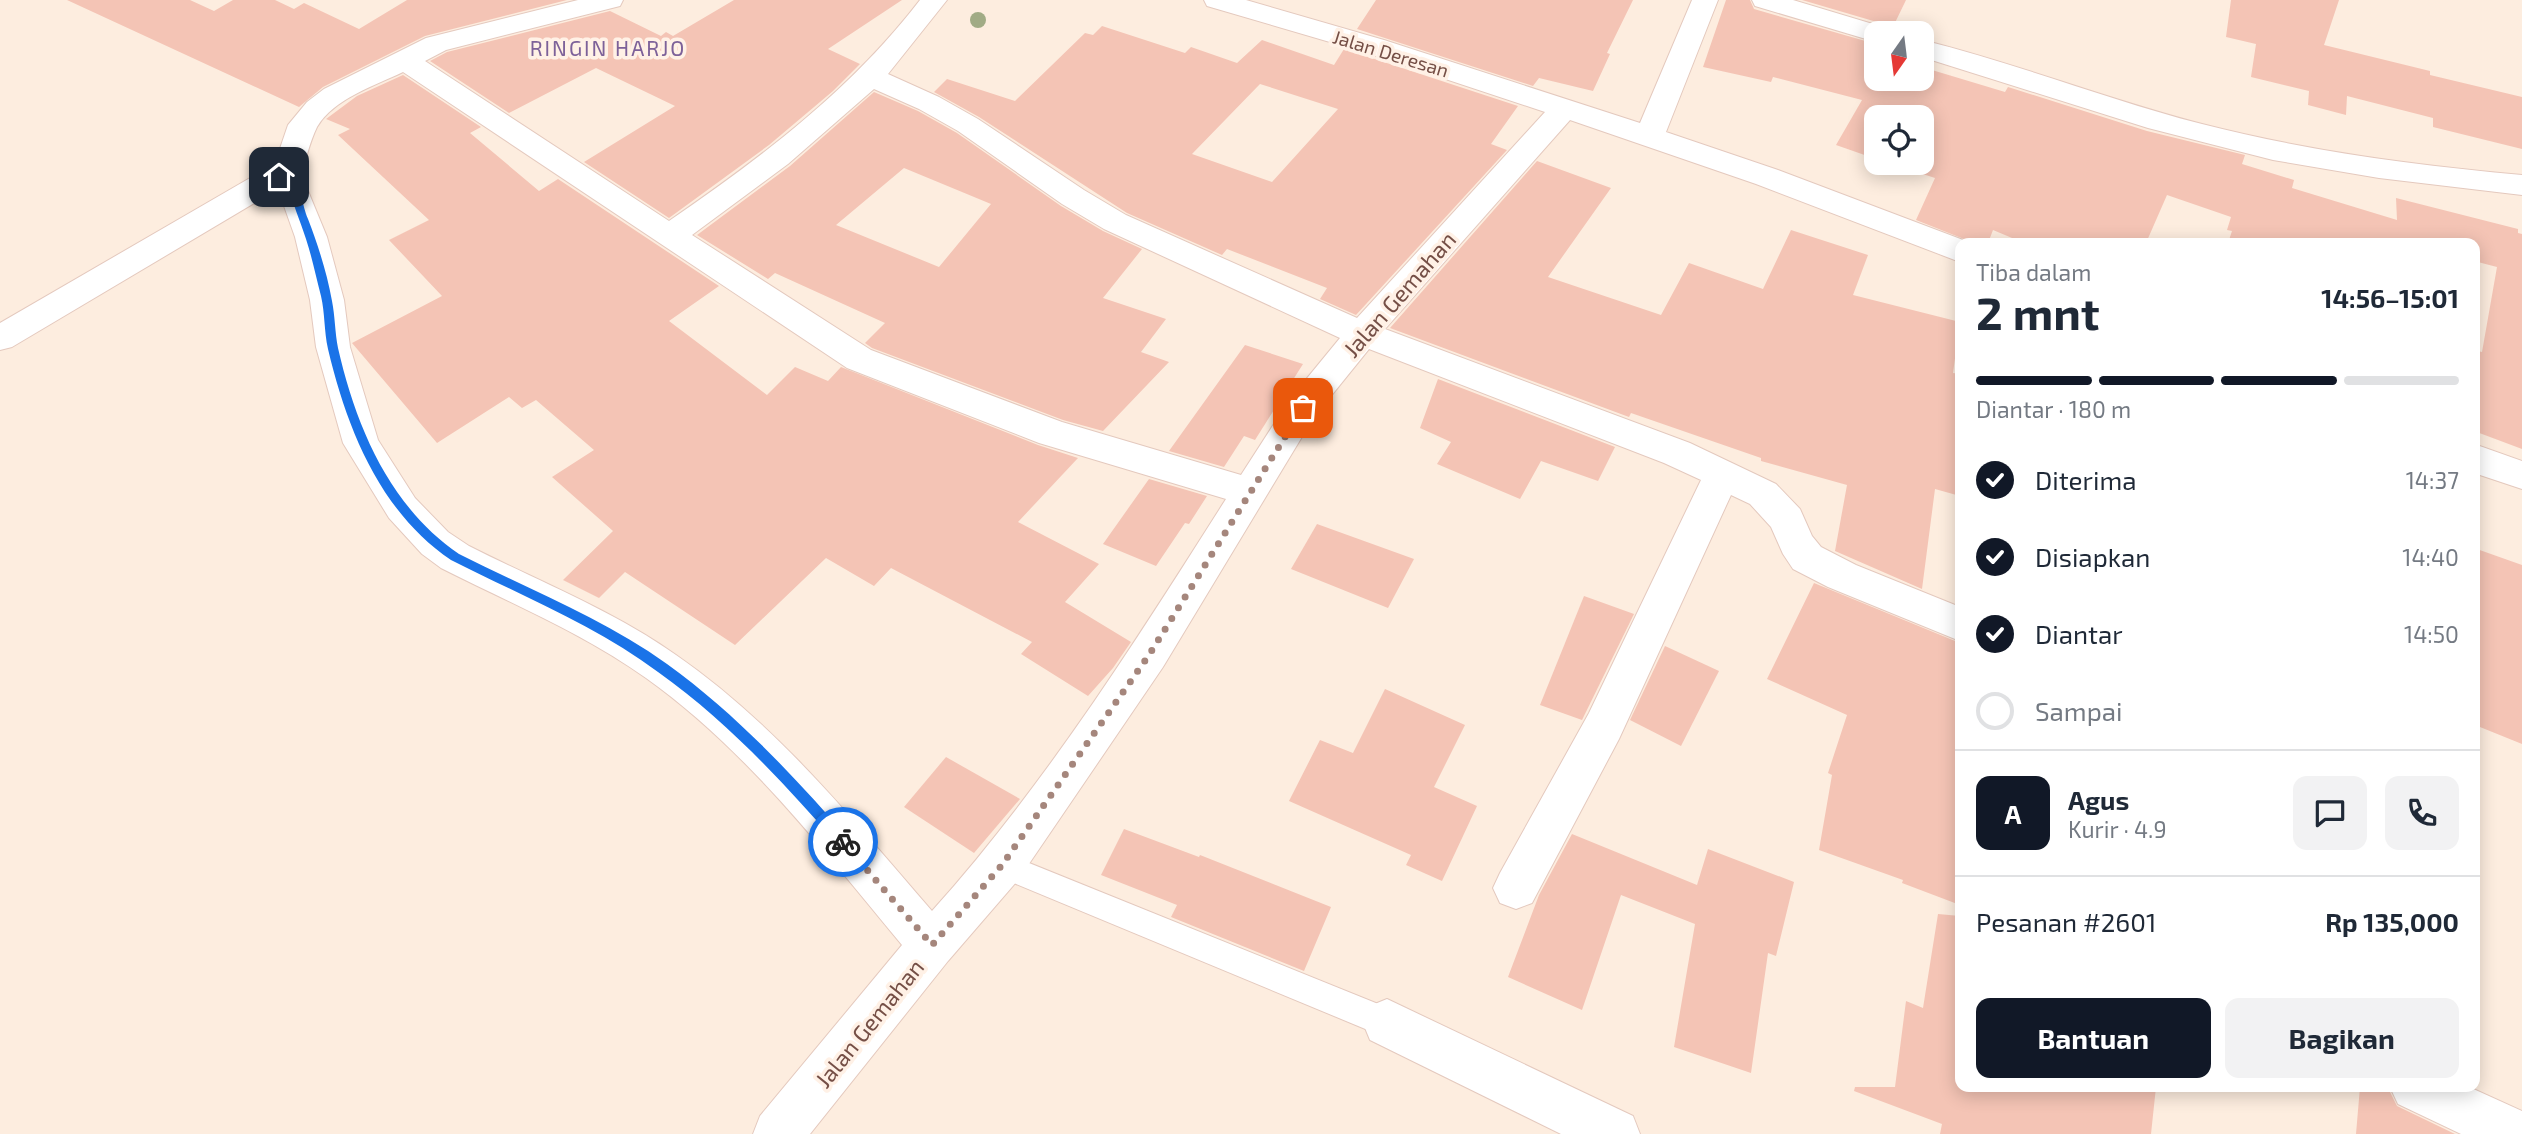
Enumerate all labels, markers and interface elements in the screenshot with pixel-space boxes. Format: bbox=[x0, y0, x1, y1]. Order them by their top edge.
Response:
north arrow bbox=[1864, 21, 1934, 91]
map controls bbox=[1864, 21, 1934, 175]
street label: Jalan Deresan bbox=[1330, 24, 1452, 82]
district label: RINGIN HARJO bbox=[530, 35, 686, 60]
button: locate bbox=[1864, 105, 1934, 175]
pin bbox=[249, 147, 309, 207]
icon: home bbox=[260, 158, 298, 196]
street label: Jalan Gemahan bbox=[1337, 225, 1461, 363]
text: Tiba dalam bbox=[1976, 258, 2091, 286]
text: 14:56–15:01 bbox=[2321, 282, 2459, 313]
text: 2 mnt bbox=[1976, 284, 2100, 339]
pin bbox=[1273, 378, 1333, 438]
icon: bag bbox=[1284, 389, 1322, 427]
text: Diantar · 180 m bbox=[1976, 395, 2131, 423]
icon: check bbox=[1976, 461, 2014, 499]
text: Diterima bbox=[2035, 464, 2137, 495]
text: 14:37 bbox=[2406, 466, 2459, 494]
icon: check bbox=[1976, 538, 2014, 576]
text: Disiapkan bbox=[2035, 541, 2150, 572]
text: 14:40 bbox=[2402, 543, 2459, 571]
icon: check bbox=[1976, 615, 2014, 653]
text: Diantar bbox=[2035, 618, 2123, 649]
text: 14:50 bbox=[2404, 620, 2459, 648]
text: Sampai bbox=[2035, 695, 2122, 726]
button: chat bbox=[2293, 776, 2367, 850]
button: phone bbox=[2385, 776, 2459, 850]
text: Agus bbox=[2068, 784, 2129, 815]
text: A bbox=[2005, 798, 2021, 829]
courier bbox=[808, 807, 878, 877]
text: Kurir · 4.9 bbox=[2068, 815, 2167, 843]
icon: bike bbox=[824, 823, 862, 861]
text: Pesanan #2601 bbox=[1976, 906, 2156, 937]
text: Rp 135,000 bbox=[2325, 906, 2459, 937]
street label: Jalan Gemahan bbox=[809, 953, 929, 1093]
button: Bantuan bbox=[1976, 998, 2211, 1078]
button: Bagikan bbox=[2225, 998, 2459, 1078]

